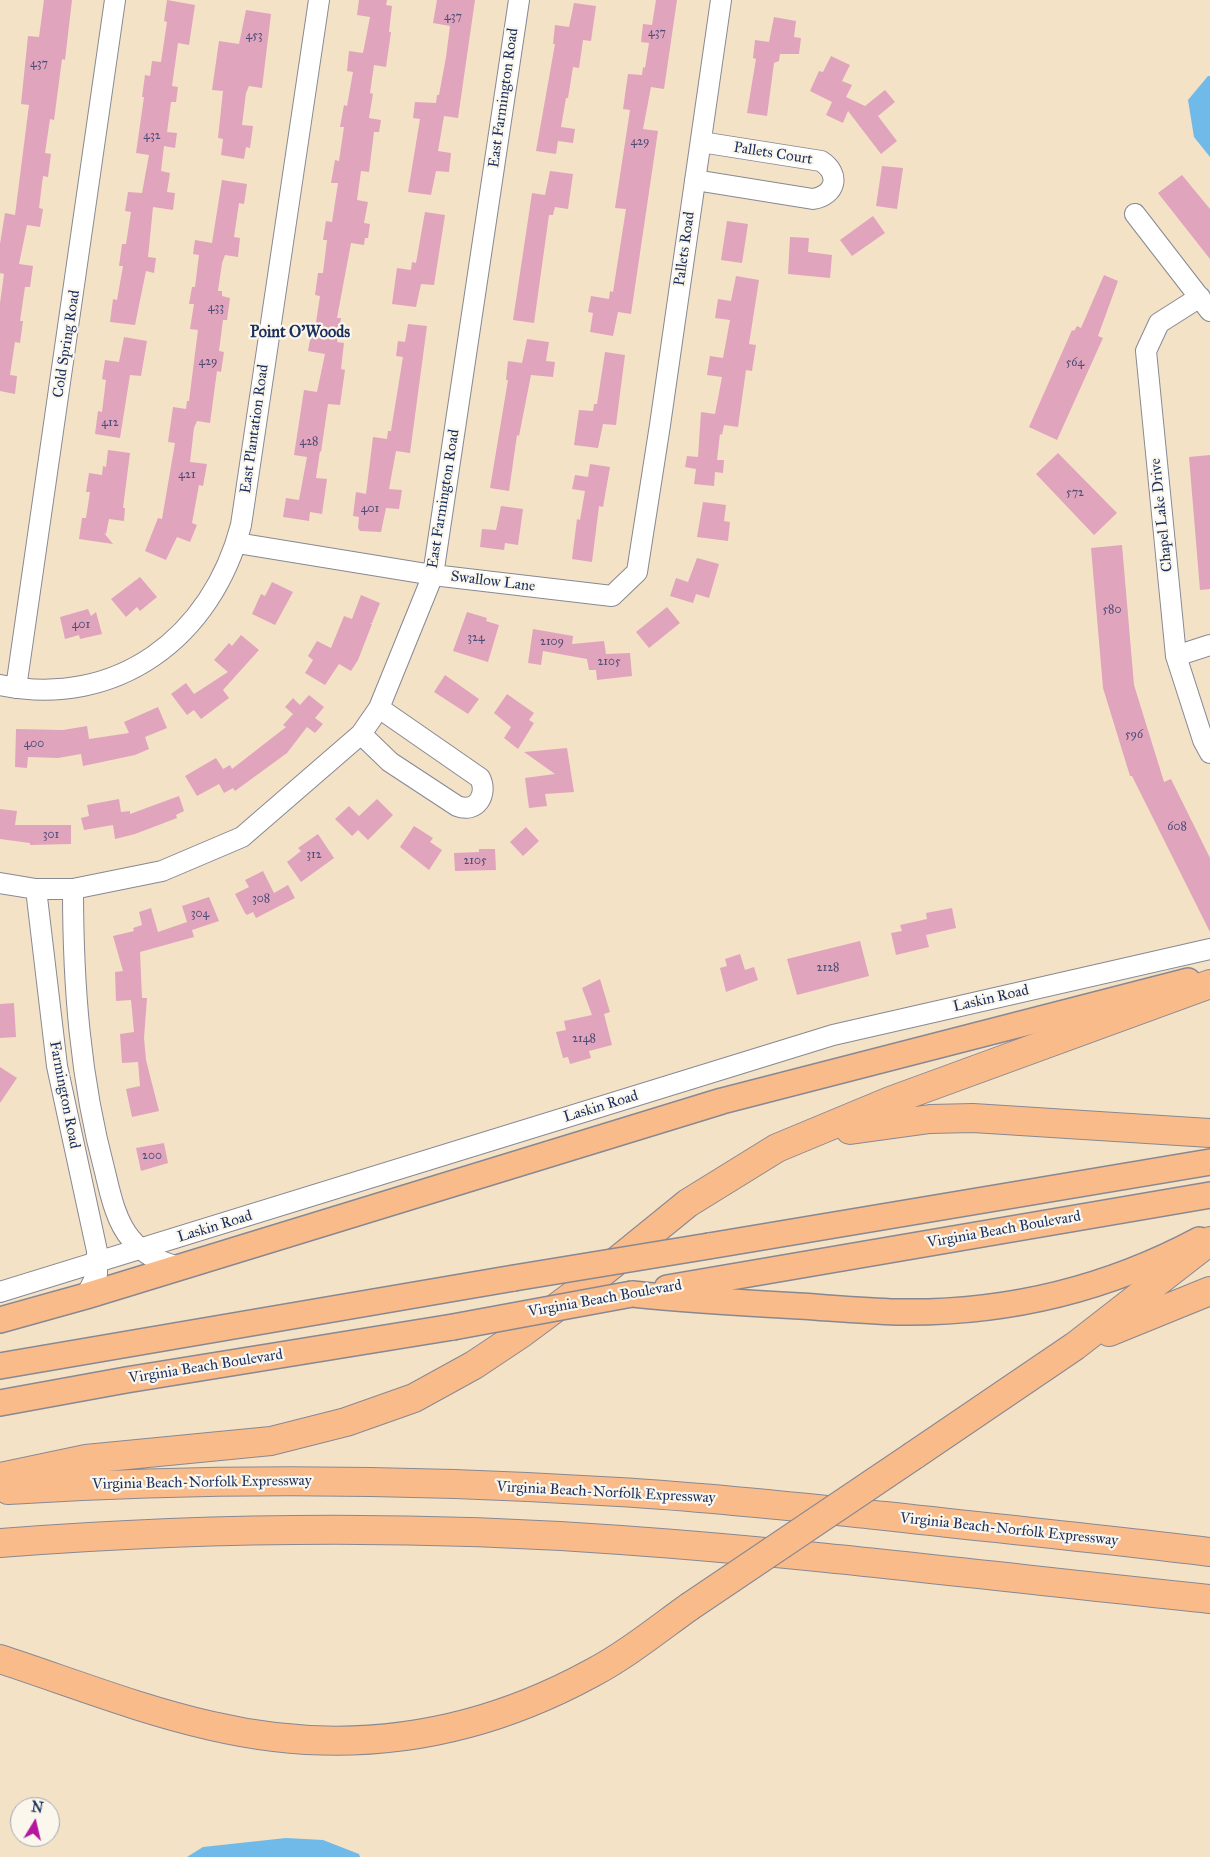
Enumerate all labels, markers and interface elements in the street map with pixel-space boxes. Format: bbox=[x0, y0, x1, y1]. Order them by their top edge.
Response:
house number: 437 bbox=[444, 10, 462, 24]
house number: 437 bbox=[648, 26, 666, 40]
street label: East Farmington Road bbox=[485, 27, 523, 169]
house number: 453 bbox=[245, 29, 263, 43]
house number: 437 bbox=[30, 57, 48, 71]
house number: 432 bbox=[143, 129, 161, 143]
house number: 429 bbox=[630, 135, 650, 149]
street label: Pallets Court bbox=[732, 139, 814, 169]
street label: Pallets Road bbox=[671, 211, 699, 287]
street label: Cold Spring Road bbox=[50, 289, 84, 399]
house number: 433 bbox=[208, 301, 224, 315]
district label: Point O'Woods bbox=[250, 323, 350, 343]
house number: 429 bbox=[198, 355, 218, 369]
house number: 564 bbox=[1066, 356, 1084, 370]
street label: East Plantation Road bbox=[237, 363, 273, 495]
house number: 412 bbox=[101, 416, 119, 430]
street label: East Farmington Road bbox=[424, 428, 464, 570]
house number: 428 bbox=[300, 435, 318, 449]
street label: Chapel Lake Drive bbox=[1147, 457, 1177, 573]
house number: 421 bbox=[178, 468, 196, 482]
house number: 572 bbox=[1066, 486, 1084, 500]
house number: 401 bbox=[361, 502, 379, 516]
street label: Swallow Lane bbox=[450, 568, 536, 596]
house number: 580 bbox=[1103, 603, 1121, 617]
house number: 401 bbox=[72, 618, 90, 632]
house number: 324 bbox=[467, 631, 485, 645]
house number: 2109 bbox=[540, 635, 564, 649]
house number: 2105 bbox=[597, 655, 621, 669]
house number: 596 bbox=[1125, 728, 1143, 742]
house number: 400 bbox=[24, 737, 44, 751]
house number: 608 bbox=[1167, 820, 1187, 834]
house number: 301 bbox=[43, 828, 59, 842]
house number: 312 bbox=[306, 848, 322, 862]
house number: 2105 bbox=[463, 854, 487, 868]
house number: 308 bbox=[252, 892, 270, 906]
house number: 304 bbox=[191, 907, 209, 921]
house number: 2128 bbox=[817, 961, 839, 975]
street label: Laskin Road bbox=[951, 982, 1031, 1016]
house number: 2148 bbox=[572, 1032, 596, 1046]
street label: Farmington Road bbox=[45, 1040, 83, 1150]
street label: Laskin Road bbox=[561, 1087, 641, 1127]
house number: 200 bbox=[142, 1149, 162, 1163]
street label: Laskin Road bbox=[175, 1207, 255, 1247]
street label: Virginia Beach Boulevard bbox=[926, 1208, 1082, 1252]
street label: Virginia Beach Boulevard bbox=[527, 1277, 683, 1321]
street label: Virginia Beach Boulevard bbox=[128, 1346, 284, 1388]
street label: Virginia Beach-Norfolk Expressway bbox=[92, 1472, 312, 1494]
street label: Virginia Beach-Norfolk Expressway bbox=[496, 1478, 716, 1508]
street label: Virginia Beach-Norfolk Expressway bbox=[899, 1510, 1119, 1550]
north arrow bbox=[10, 1797, 60, 1847]
text: N bbox=[30, 1798, 44, 1817]

